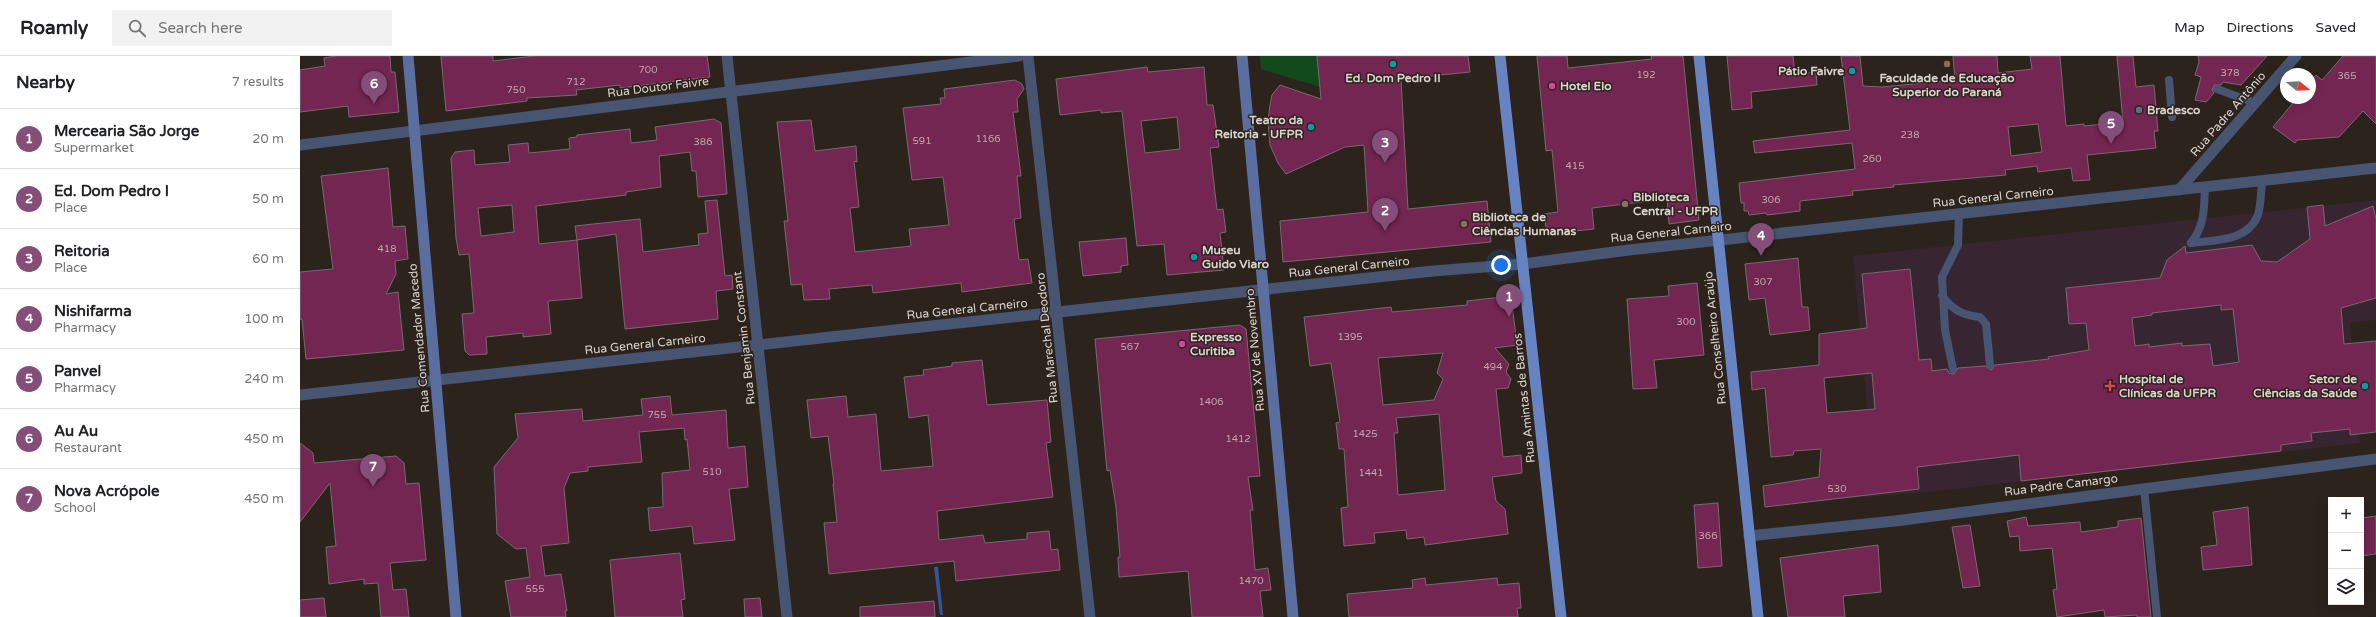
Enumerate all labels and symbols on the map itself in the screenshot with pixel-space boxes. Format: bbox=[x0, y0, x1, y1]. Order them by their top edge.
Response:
marker: Ed. Dom Pedro II bbox=[1388, 59, 1398, 69]
marker: Faculdade de Educação Superior do Paraná bbox=[1942, 59, 1952, 69]
house number: 700 bbox=[639, 64, 657, 76]
place label: Pátio Faivre bbox=[1778, 64, 1844, 78]
marker: Pátio Faivre bbox=[1847, 66, 1857, 76]
house number: 378 bbox=[2221, 67, 2239, 79]
north arrow bbox=[2280, 68, 2316, 104]
house number: 192 bbox=[1637, 69, 1655, 81]
street label: Rua Padre Antônio bbox=[2187, 69, 2269, 159]
house number: 365 bbox=[2338, 70, 2356, 82]
pin: 6 bbox=[361, 71, 387, 104]
place label: Ed. Dom Pedro II bbox=[1345, 71, 1441, 85]
place label: Faculdade de Educação Superior do Paraná bbox=[1879, 71, 2015, 100]
street label: Rua Doutor Faivre bbox=[606, 74, 710, 100]
house number: 712 bbox=[567, 76, 585, 88]
place label: Hotel Elo bbox=[1560, 79, 1611, 93]
marker: Hotel Elo bbox=[1547, 81, 1557, 91]
house number: 750 bbox=[507, 84, 525, 96]
place label: Bradesco bbox=[2147, 103, 2200, 117]
marker: Bradesco bbox=[2134, 105, 2144, 115]
pin: 5 bbox=[2098, 111, 2124, 144]
place label: Teatro da Reitoria - UFPR bbox=[1214, 113, 1303, 141]
marker: Teatro da Reitoria - UFPR bbox=[1306, 122, 1316, 132]
house number: 238 bbox=[1901, 129, 1919, 141]
pin: 3 bbox=[1372, 130, 1398, 163]
house number: 1166 bbox=[975, 133, 1001, 145]
house number: 591 bbox=[913, 135, 931, 147]
house number: 386 bbox=[694, 136, 712, 148]
house number: 260 bbox=[1863, 153, 1881, 165]
house number: 415 bbox=[1566, 160, 1584, 172]
street label: Rua General Carneiro bbox=[1932, 184, 2054, 210]
place label: Biblioteca Central - UFPR bbox=[1633, 190, 1719, 218]
house number: 306 bbox=[1762, 194, 1780, 206]
pin: 2 bbox=[1372, 198, 1398, 231]
marker: Biblioteca Central - UFPR bbox=[1620, 199, 1630, 209]
place label: Biblioteca de Ciências Humanas bbox=[1472, 210, 1576, 238]
marker: Biblioteca de Ciências Humanas bbox=[1459, 219, 1469, 229]
street label: Rua General Carneiro bbox=[1610, 219, 1732, 245]
pin: 4 bbox=[1748, 223, 1774, 256]
house number: 418 bbox=[378, 243, 396, 255]
place label: Museu Guido Viaro bbox=[1202, 243, 1269, 271]
marker: Museu Guido Viaro bbox=[1189, 252, 1199, 262]
street label: Rua General Carneiro bbox=[1288, 254, 1410, 280]
your location bbox=[1491, 255, 1511, 275]
street label: Rua Comendador Macedo bbox=[406, 263, 432, 413]
street label: Rua Benjamin Constant bbox=[730, 270, 758, 405]
street label: Rua Conselheiro Araújo bbox=[1701, 271, 1729, 405]
street label: Rua Marechal Deodoro bbox=[1033, 272, 1061, 404]
house number: 307 bbox=[1754, 276, 1772, 288]
pin: 1 bbox=[1496, 284, 1522, 317]
street label: Rua XV de Novembro bbox=[1243, 288, 1267, 412]
street label: Rua General Carneiro bbox=[906, 296, 1028, 322]
house number: 300 bbox=[1677, 316, 1695, 328]
place label: Expresso Curitiba bbox=[1190, 330, 1242, 358]
street label: Rua General Carneiro bbox=[584, 331, 706, 357]
house number: 1395 bbox=[1337, 331, 1363, 343]
street label: Rua Amintas de Barros bbox=[1510, 332, 1538, 464]
marker: Expresso Curitiba bbox=[1177, 339, 1187, 349]
house number: 567 bbox=[1121, 341, 1139, 353]
house number: 494 bbox=[1484, 361, 1502, 373]
place label: Hospital de Clínicas da UFPR bbox=[2119, 372, 2217, 400]
place label: Setor de Ciências da Saúde bbox=[2253, 372, 2357, 400]
marker: Hospital de Clínicas da UFPR bbox=[2104, 380, 2116, 392]
marker: Setor de Ciências da Saúde bbox=[2360, 381, 2370, 391]
house number: 1406 bbox=[1198, 396, 1224, 408]
house number: 755 bbox=[648, 409, 666, 421]
house number: 1425 bbox=[1352, 428, 1378, 440]
house number: 1412 bbox=[1225, 433, 1251, 445]
pin: 7 bbox=[360, 454, 386, 487]
house number: 510 bbox=[703, 466, 721, 478]
house number: 1441 bbox=[1358, 467, 1384, 479]
street label: Rua Padre Camargo bbox=[2003, 471, 2119, 499]
house number: 530 bbox=[1828, 483, 1846, 495]
house number: 366 bbox=[1699, 530, 1717, 542]
house number: 1470 bbox=[1238, 575, 1264, 587]
house number: 555 bbox=[526, 583, 544, 595]

